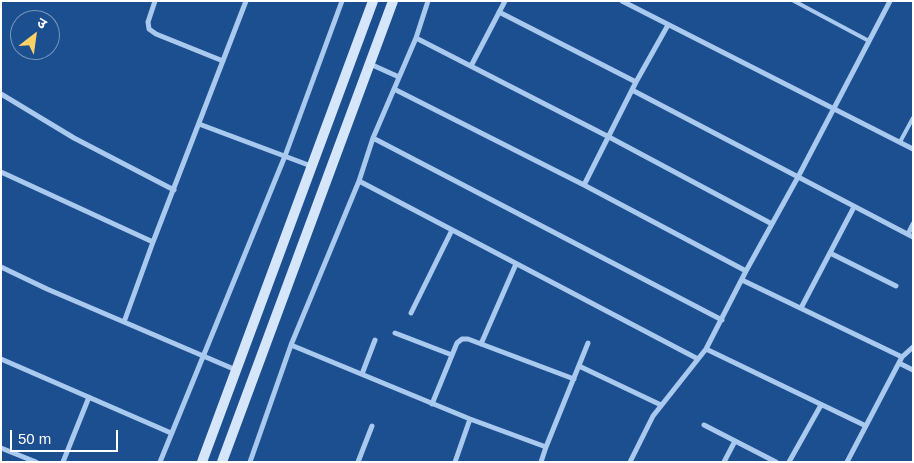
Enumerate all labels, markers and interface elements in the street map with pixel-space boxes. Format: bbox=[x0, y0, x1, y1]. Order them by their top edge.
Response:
north arrow bbox=[10, 10, 60, 60]
text: उ bbox=[34, 14, 50, 32]
scale bar bbox=[12, 420, 120, 452]
text: 50 m bbox=[18, 430, 51, 447]

